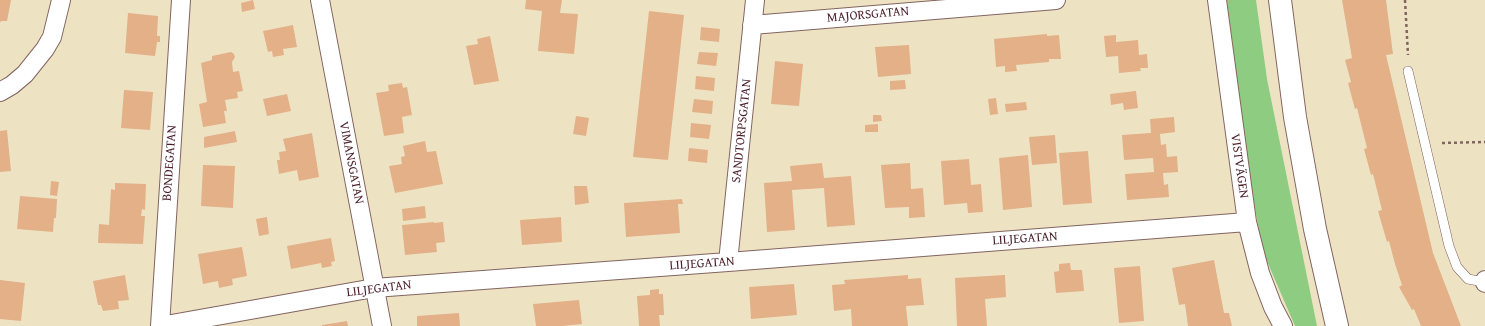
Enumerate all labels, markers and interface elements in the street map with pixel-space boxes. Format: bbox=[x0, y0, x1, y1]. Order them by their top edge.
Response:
street label: MAJORSGATAN bbox=[826, 4, 910, 26]
street label: SANDTORPSGATAN bbox=[729, 78, 755, 184]
street label: VIMANSGATAN bbox=[335, 120, 367, 206]
street label: BONDEGATAN bbox=[160, 125, 180, 201]
street label: VISTVÄGEN bbox=[1227, 133, 1251, 199]
street label: LILJEGATAN bbox=[992, 229, 1058, 249]
street label: LILJEGATAN bbox=[669, 254, 735, 274]
street label: LILJEGATAN bbox=[346, 277, 412, 301]

